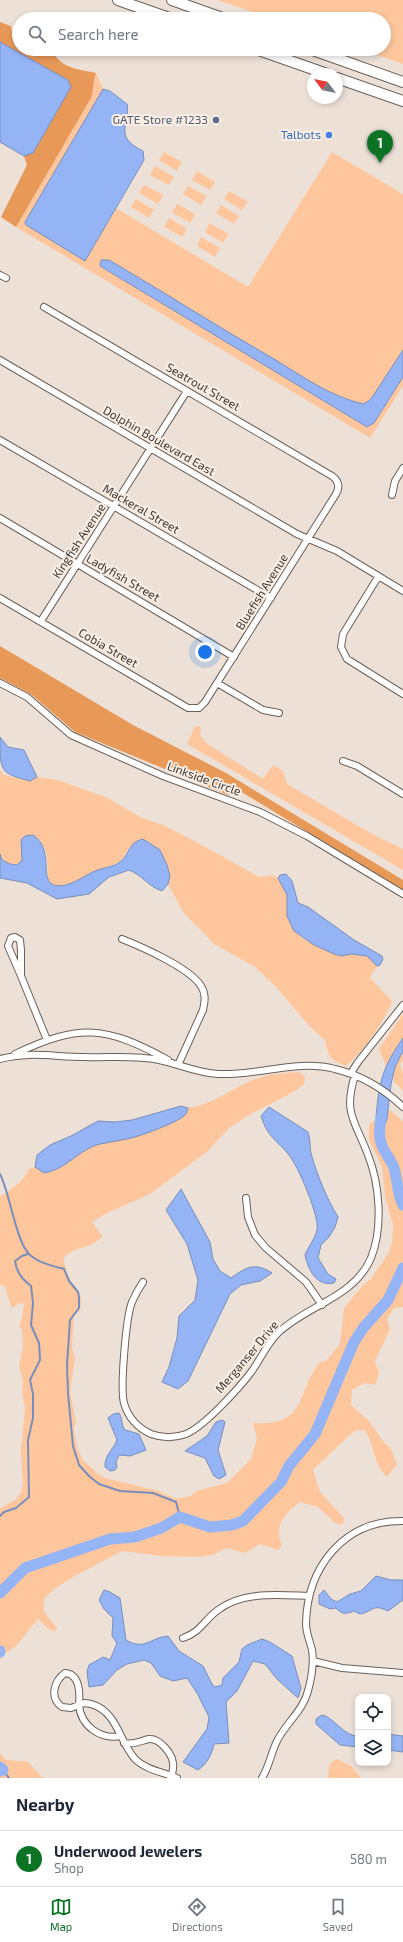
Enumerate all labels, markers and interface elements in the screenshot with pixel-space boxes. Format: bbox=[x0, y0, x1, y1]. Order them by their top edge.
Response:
search box bbox=[12, 12, 391, 56]
icon: search bbox=[26, 23, 48, 45]
text: Search here bbox=[58, 25, 139, 43]
north arrow bbox=[307, 68, 343, 104]
place label: GATE Store #1233 bbox=[112, 112, 208, 126]
marker: GATE Store #1233 bbox=[211, 115, 221, 125]
place label: Talbots bbox=[281, 127, 321, 141]
marker: Talbots bbox=[324, 130, 334, 140]
pin: 1 bbox=[367, 130, 393, 163]
street label: Seatrout Street bbox=[164, 359, 243, 413]
street label: Dolphin Boulevard East bbox=[101, 402, 218, 478]
street label: Mackeral Street bbox=[101, 481, 183, 536]
street label: Kingfish Avenue bbox=[49, 500, 108, 581]
street label: Ladyfish Street bbox=[84, 550, 163, 604]
street label: Bluefish Avenue bbox=[232, 551, 290, 632]
street label: Cobia Street bbox=[76, 625, 141, 670]
your location bbox=[195, 642, 215, 662]
street label: Linkside Circle bbox=[165, 758, 243, 798]
street label: Merganser Drive bbox=[212, 1317, 281, 1395]
map controls bbox=[355, 1694, 391, 1766]
button: locate bbox=[355, 1694, 391, 1730]
button: layers bbox=[355, 1730, 391, 1766]
text: Nearby bbox=[16, 1794, 74, 1814]
text: Underwood Jewelers bbox=[54, 1842, 202, 1860]
text: 1 bbox=[26, 1851, 32, 1867]
text: 580 m bbox=[350, 1851, 387, 1867]
text: Shop bbox=[54, 1860, 84, 1876]
tab: Map bbox=[50, 1896, 72, 1933]
tab: Directions bbox=[172, 1896, 223, 1933]
tab: Saved bbox=[323, 1896, 353, 1933]

